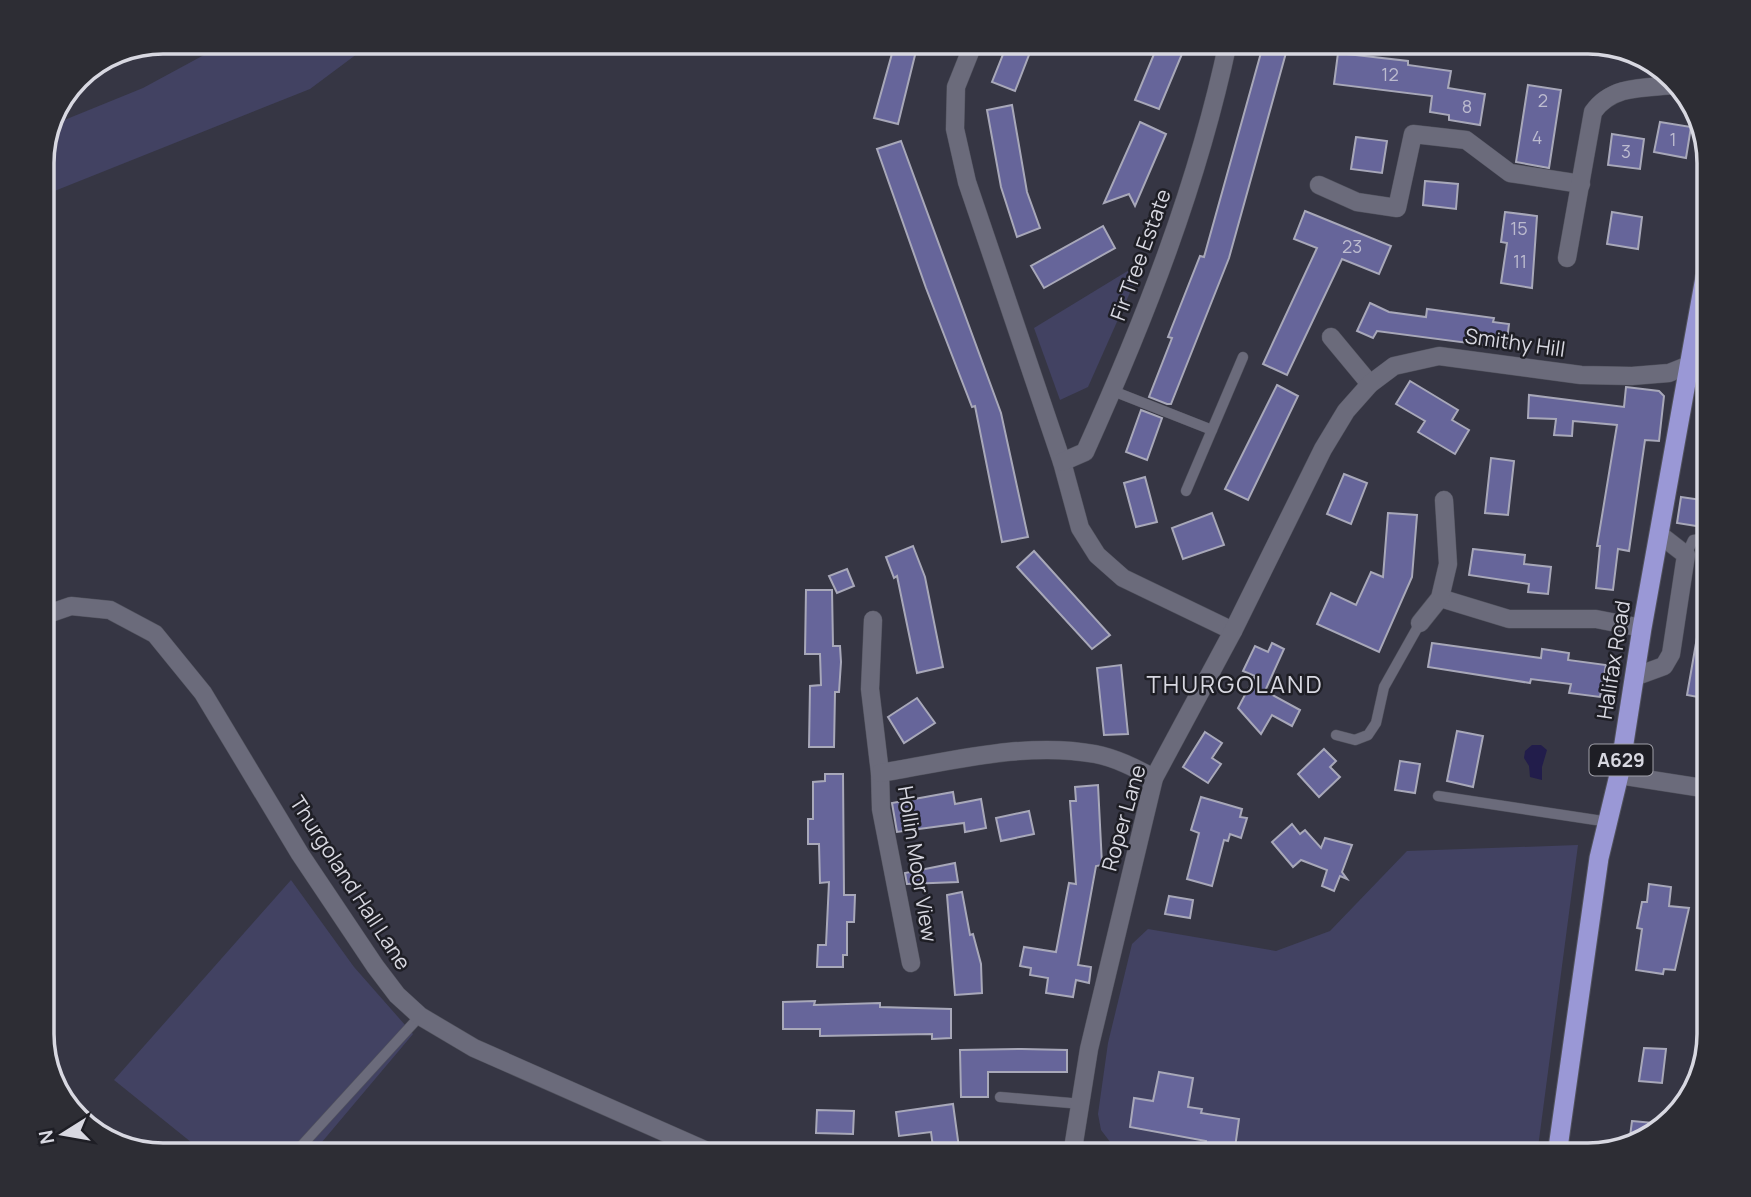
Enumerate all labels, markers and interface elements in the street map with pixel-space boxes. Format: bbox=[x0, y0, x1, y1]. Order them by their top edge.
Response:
house number: 12 bbox=[1381, 62, 1399, 86]
house number: 2 bbox=[1538, 88, 1548, 112]
house number: 8 bbox=[1462, 94, 1472, 118]
house number: 4 bbox=[1532, 125, 1542, 149]
house number: 1 bbox=[1669, 127, 1677, 151]
house number: 3 bbox=[1621, 139, 1631, 163]
street label: Fir Tree Estate bbox=[1103, 185, 1177, 324]
house number: 15 bbox=[1510, 216, 1528, 240]
house number: 23 bbox=[1342, 234, 1362, 258]
house number: 11 bbox=[1513, 249, 1527, 273]
street label: Smithy Hill bbox=[1463, 321, 1567, 363]
street label: Halifax Road bbox=[1590, 599, 1636, 721]
district label: THURGOLAND bbox=[1146, 667, 1324, 700]
road number: A629 bbox=[1590, 744, 1652, 776]
street label: Roper Lane bbox=[1095, 761, 1152, 874]
street label: Hollin Moor View bbox=[892, 784, 944, 944]
street label: Thurgoland Hall Lane bbox=[284, 790, 418, 975]
north arrow bbox=[28, 1099, 98, 1169]
text: N bbox=[32, 1128, 60, 1146]

